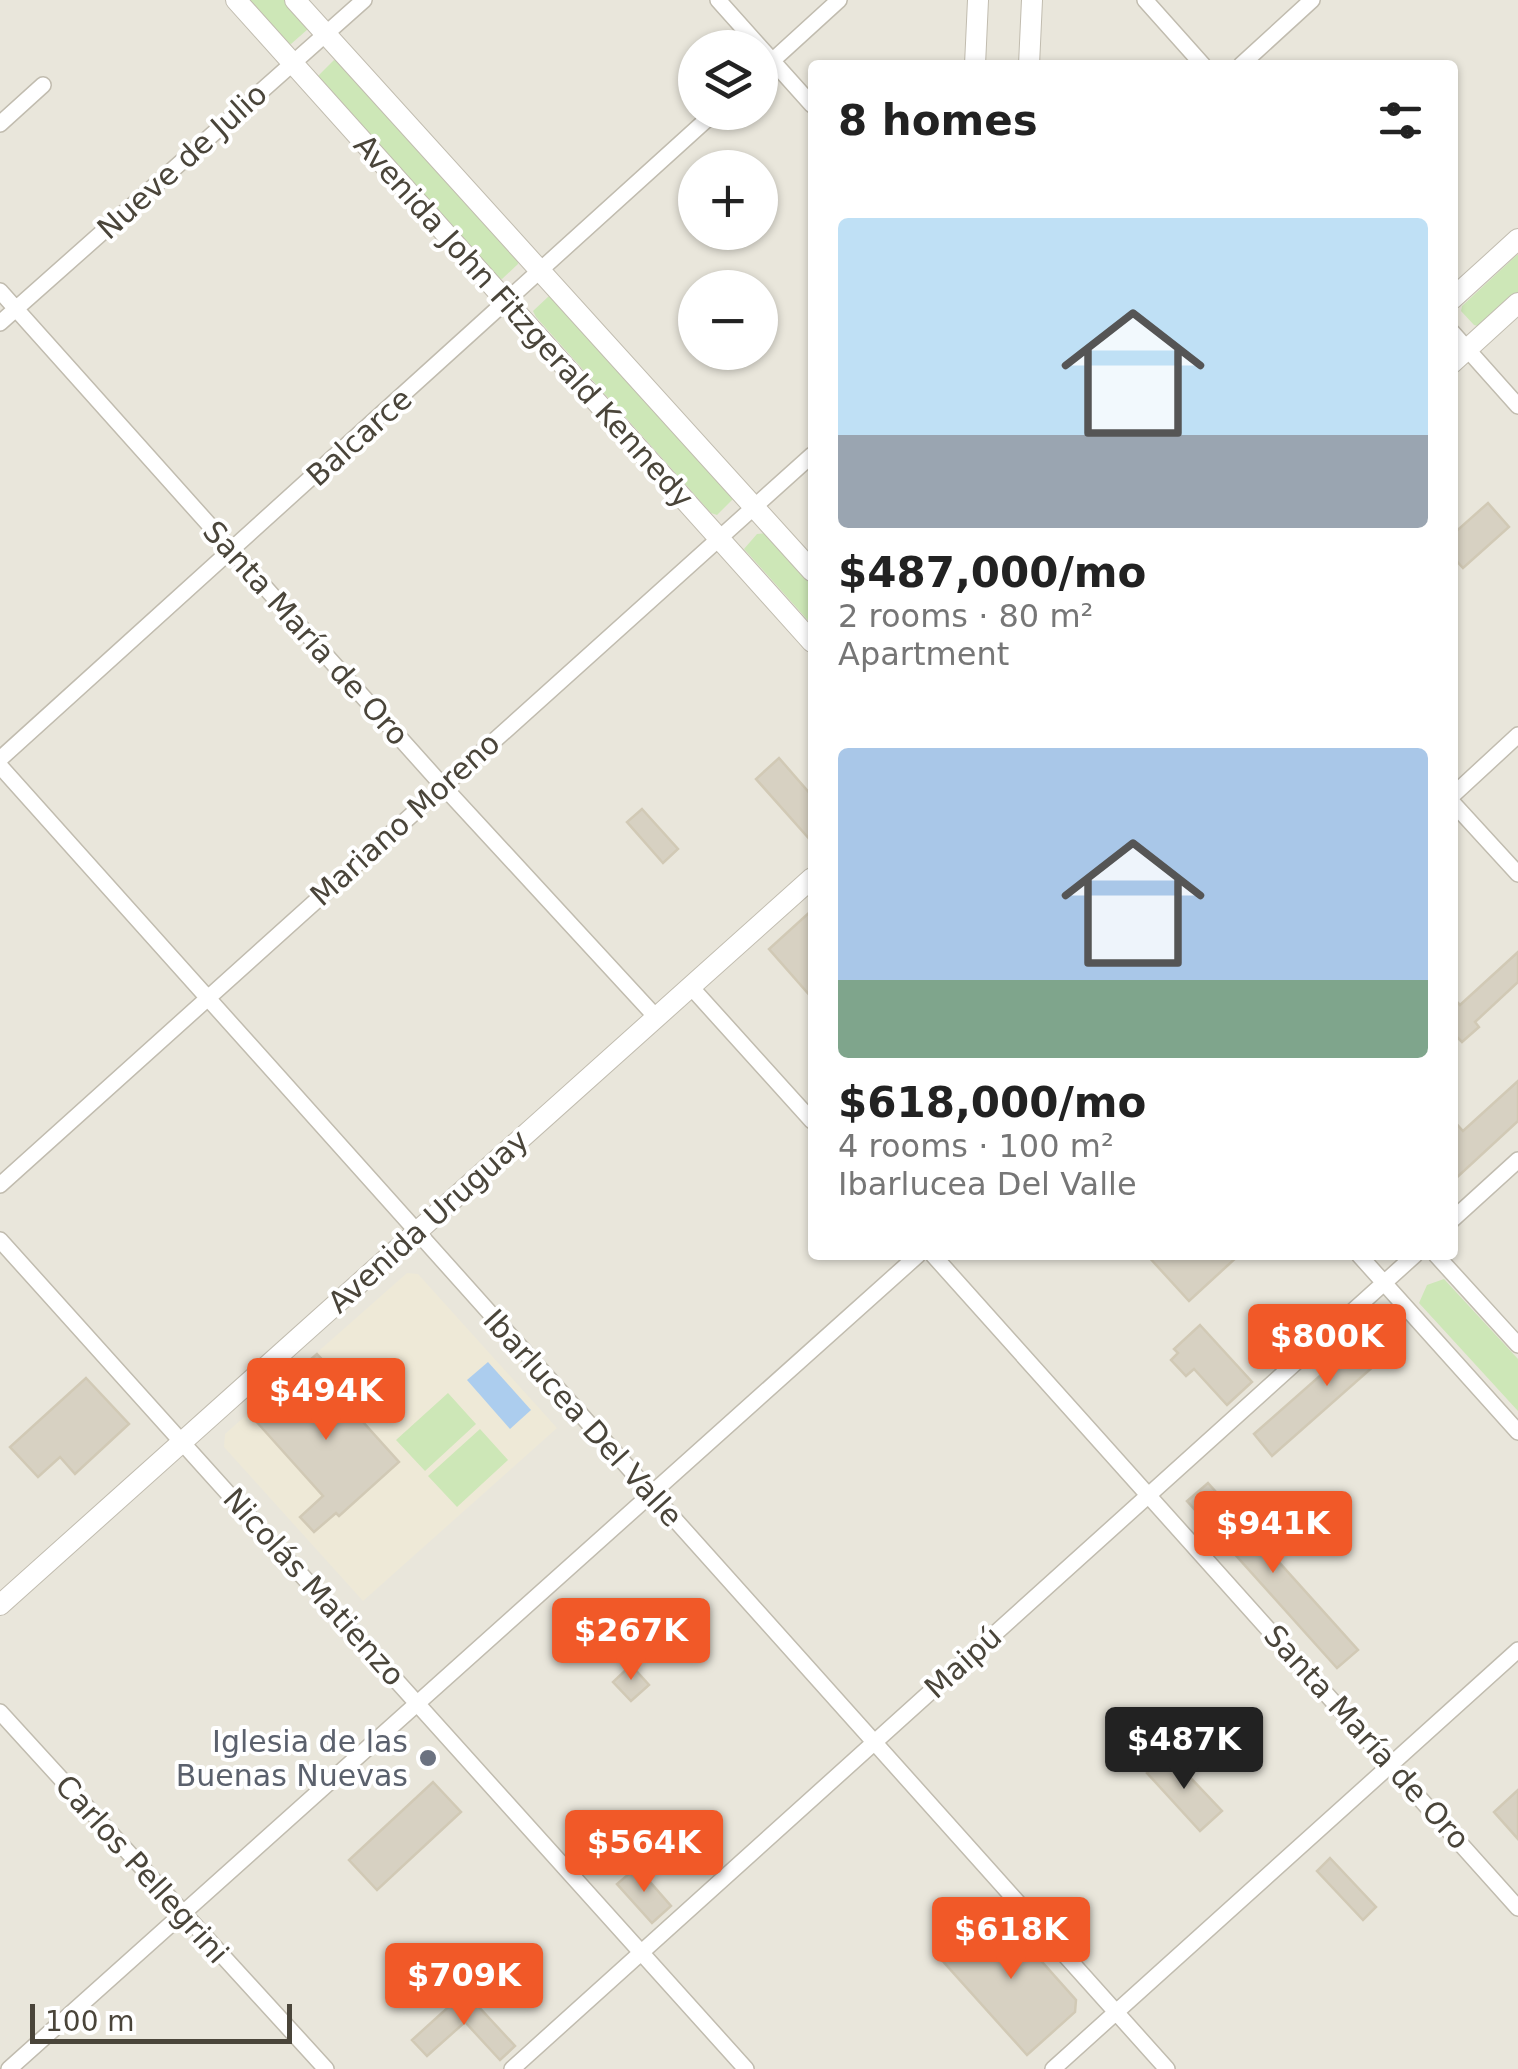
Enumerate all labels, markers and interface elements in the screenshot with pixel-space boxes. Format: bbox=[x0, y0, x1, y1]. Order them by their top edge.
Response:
map controls bbox=[678, 30, 778, 370]
button: layers bbox=[678, 30, 778, 130]
street label: Nueve de Julio bbox=[90, 76, 274, 246]
icon: filters bbox=[1373, 93, 1428, 148]
text: 8 homes bbox=[838, 96, 1038, 145]
street label: Avenida John Fitzgerald Kennedy bbox=[347, 127, 701, 515]
button: + bbox=[678, 150, 778, 250]
button: − bbox=[678, 270, 778, 370]
icon: home bbox=[1043, 283, 1223, 463]
street label: Balcarce bbox=[299, 381, 419, 493]
street label: Santa María de Oro bbox=[196, 514, 416, 752]
text: $487,000/mo bbox=[838, 548, 1146, 597]
text: 2 rooms · 80 m² bbox=[838, 597, 1093, 635]
text: Apartment bbox=[838, 635, 1009, 673]
street label: Mariano Moreno bbox=[303, 725, 507, 913]
icon: home bbox=[1043, 813, 1223, 993]
text: $618,000/mo bbox=[838, 1078, 1146, 1127]
street label: Avenida Uruguay bbox=[321, 1122, 535, 1320]
text: 4 rooms · 100 m² bbox=[838, 1127, 1114, 1165]
text: Ibarlucea Del Valle bbox=[838, 1165, 1137, 1203]
street label: Ibarlucea Del Valle bbox=[476, 1302, 690, 1534]
pin: $800K bbox=[1257, 1304, 1397, 1389]
text: $800K bbox=[1270, 1317, 1384, 1355]
pin: $494K bbox=[256, 1358, 396, 1443]
text: $494K bbox=[269, 1371, 383, 1409]
street label: Nicolás Matienzo bbox=[216, 1481, 412, 1693]
pin: $941K bbox=[1203, 1491, 1343, 1576]
text: $941K bbox=[1216, 1504, 1330, 1542]
pin: $267K bbox=[561, 1598, 701, 1683]
text: $267K bbox=[574, 1611, 688, 1649]
street label: Santa María de Oro bbox=[1257, 1618, 1477, 1856]
street label: Maipú bbox=[918, 1619, 1008, 1705]
pin: $487K bbox=[1114, 1707, 1254, 1792]
text: $487K bbox=[1127, 1720, 1241, 1758]
place label: Iglesia de las Buenas Nuevas bbox=[176, 1724, 408, 1793]
marker: Iglesia de las Buenas Nuevas bbox=[417, 1747, 439, 1769]
street label: Carlos Pellegrini bbox=[48, 1768, 236, 1970]
pin: $564K bbox=[574, 1810, 714, 1895]
text: $564K bbox=[587, 1823, 701, 1861]
pin: $618K bbox=[941, 1897, 1081, 1982]
text: $618K bbox=[954, 1910, 1068, 1948]
pin: $709K bbox=[394, 1943, 534, 2028]
text: $709K bbox=[407, 1956, 521, 1994]
scale bar bbox=[30, 1999, 292, 2044]
text: 100 m bbox=[45, 2005, 135, 2038]

